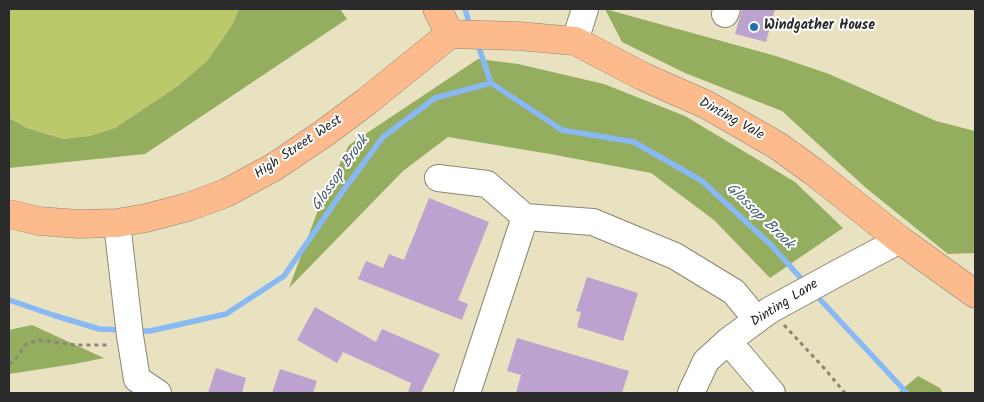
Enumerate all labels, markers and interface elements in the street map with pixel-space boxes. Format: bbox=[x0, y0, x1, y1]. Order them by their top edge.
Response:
place label: Windgather House bbox=[764, 19, 875, 35]
marker: Windgather House bbox=[748, 21, 760, 33]
street label: Dinting Vale bbox=[695, 95, 767, 145]
street label: High Street West bbox=[252, 112, 346, 184]
water label: Glossop Brook bbox=[309, 133, 373, 215]
water label: Glossop Brook bbox=[721, 180, 797, 254]
street label: Dinting Lane bbox=[748, 277, 822, 331]

